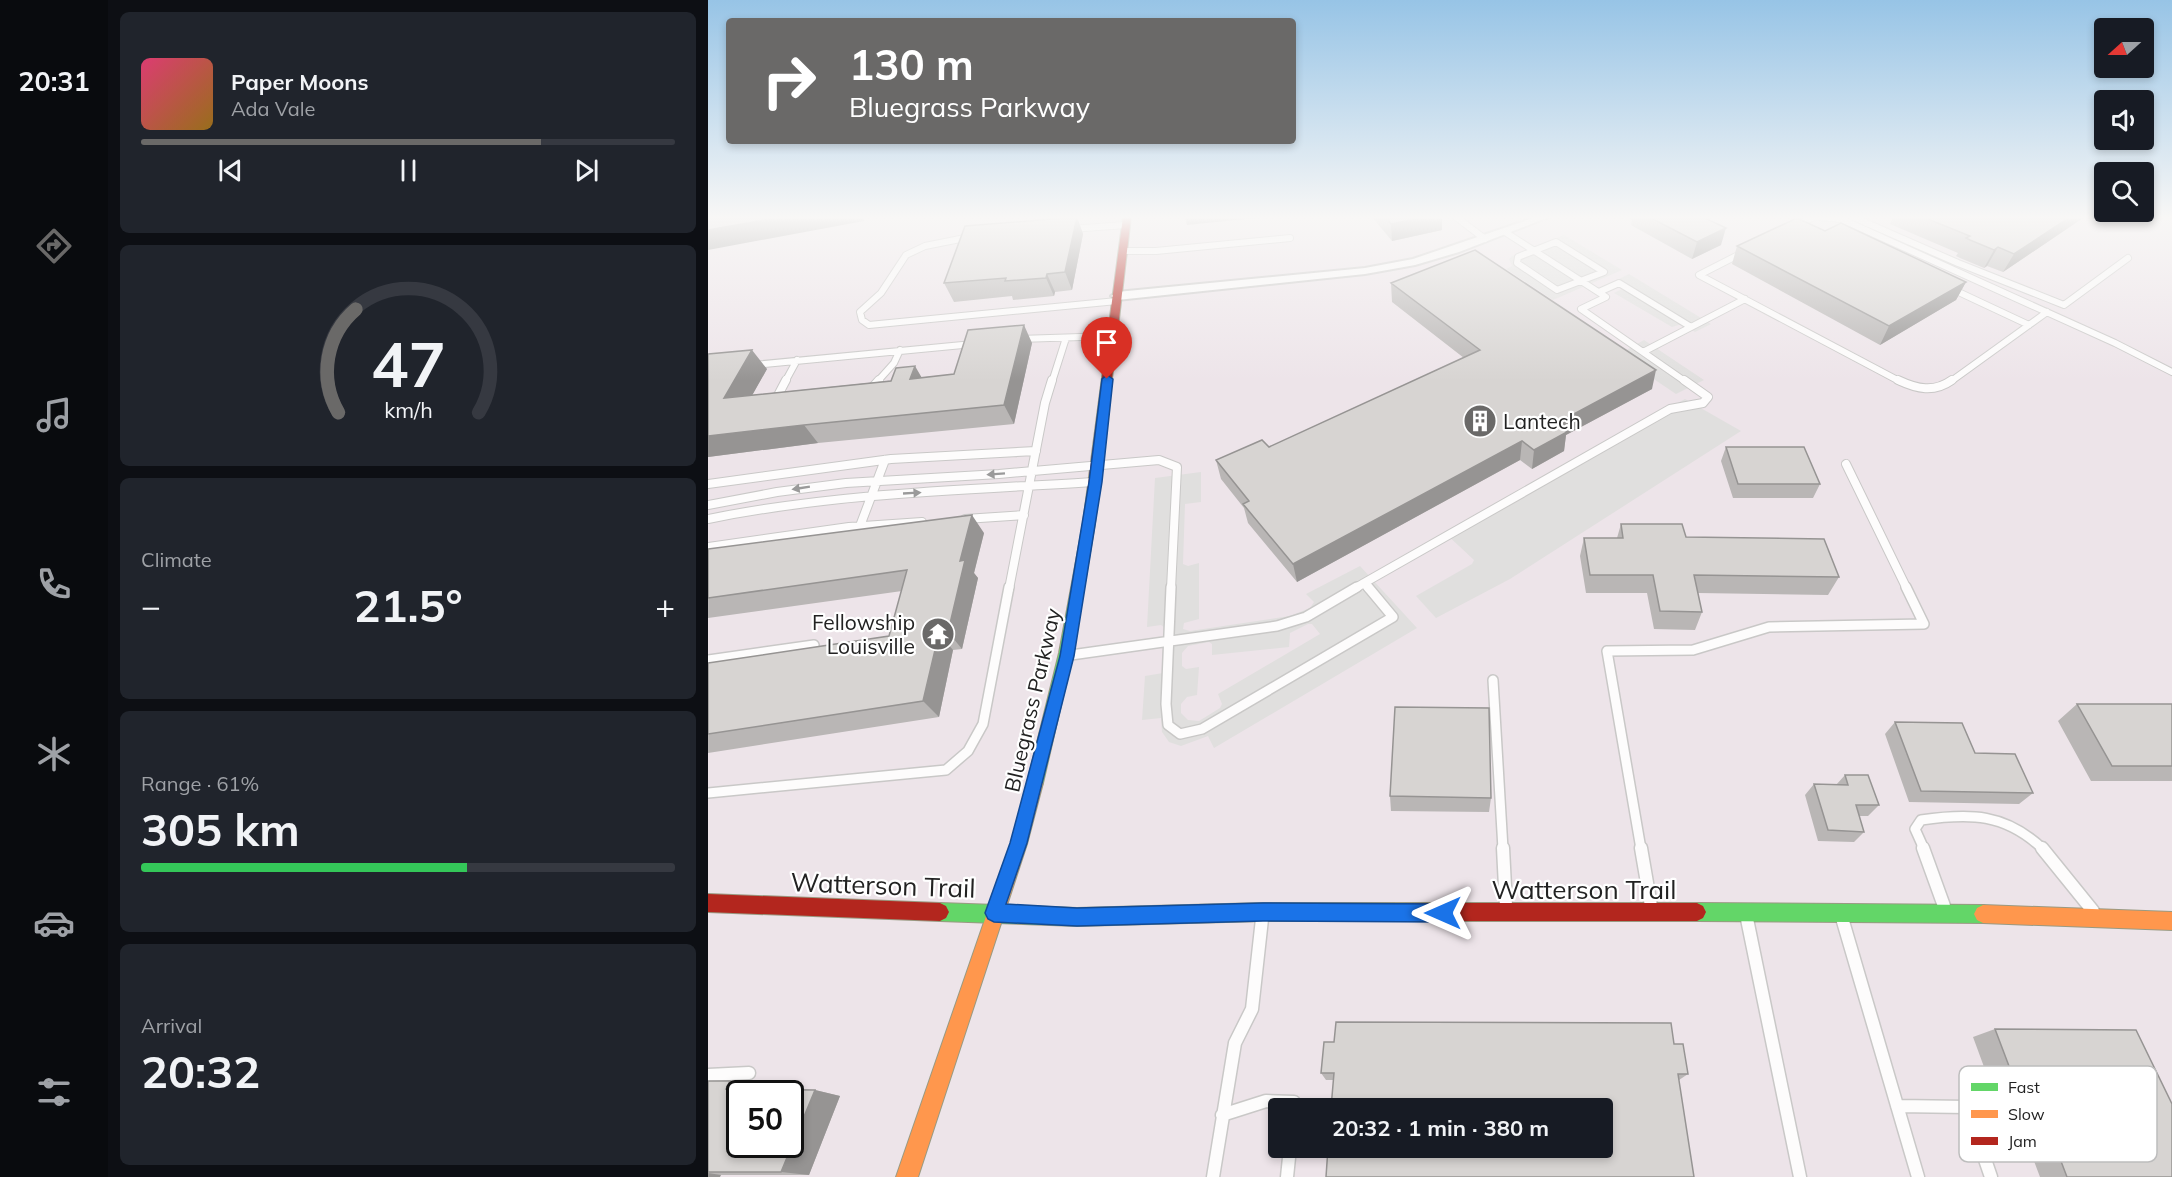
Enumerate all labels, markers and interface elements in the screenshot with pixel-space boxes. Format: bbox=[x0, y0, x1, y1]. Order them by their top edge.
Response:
north arrow bbox=[2094, 18, 2154, 78]
map controls bbox=[2094, 18, 2154, 222]
text: 130 m bbox=[849, 38, 974, 91]
icon: right bbox=[750, 42, 828, 120]
text: 20:31 bbox=[18, 64, 90, 98]
text: Paper Moons bbox=[231, 68, 369, 96]
text: Bluegrass Parkway bbox=[849, 90, 1090, 124]
button: sound bbox=[2094, 90, 2154, 150]
text: Ada Vale bbox=[231, 96, 315, 121]
icon: previous bbox=[214, 154, 247, 187]
icon: pause bbox=[392, 154, 425, 187]
icon: next bbox=[570, 154, 603, 187]
button: search bbox=[2094, 162, 2154, 222]
icon: directions bbox=[33, 225, 75, 267]
pin bbox=[1081, 317, 1132, 379]
text: 47 bbox=[371, 324, 445, 403]
icon: arrive bbox=[1090, 326, 1123, 359]
icon: music bbox=[33, 394, 75, 436]
text: km/h bbox=[384, 396, 432, 423]
building icon: Lantech bbox=[1462, 403, 1498, 439]
place label: Lantech bbox=[1503, 408, 1581, 434]
one-way arrow bbox=[986, 470, 1005, 479]
one-way arrow bbox=[792, 484, 811, 493]
one-way arrow bbox=[902, 489, 921, 498]
text: Climate bbox=[141, 547, 212, 572]
icon: phone bbox=[33, 563, 75, 605]
text: 21.5° bbox=[353, 577, 463, 633]
text: − bbox=[141, 585, 161, 626]
text: + bbox=[655, 585, 675, 626]
street label: Bluegrass Parkway bbox=[998, 606, 1066, 794]
place label: Fellowship Louisville bbox=[812, 609, 915, 659]
temple icon: Fellowship Louisville bbox=[920, 616, 956, 652]
icon: climate bbox=[33, 733, 75, 775]
text: Range · 61% bbox=[141, 771, 259, 796]
text: 305 km bbox=[141, 801, 300, 857]
street label: Watterson Trail bbox=[790, 865, 976, 905]
street label: Watterson Trail bbox=[1492, 873, 1676, 906]
position arrow bbox=[1411, 881, 1475, 945]
icon: car bbox=[33, 902, 75, 944]
text: Arrival bbox=[141, 1013, 202, 1038]
text: 20:32 bbox=[141, 1043, 260, 1099]
legend bbox=[1959, 1066, 2157, 1162]
icon: filters bbox=[33, 1071, 75, 1113]
text: Fast bbox=[2008, 1077, 2040, 1097]
speed limit sign: 50 bbox=[726, 1080, 804, 1158]
text: Slow bbox=[2008, 1104, 2045, 1124]
text: 20:32 · 1 min · 380 m bbox=[1332, 1114, 1549, 1142]
text: Jam bbox=[2008, 1131, 2037, 1151]

